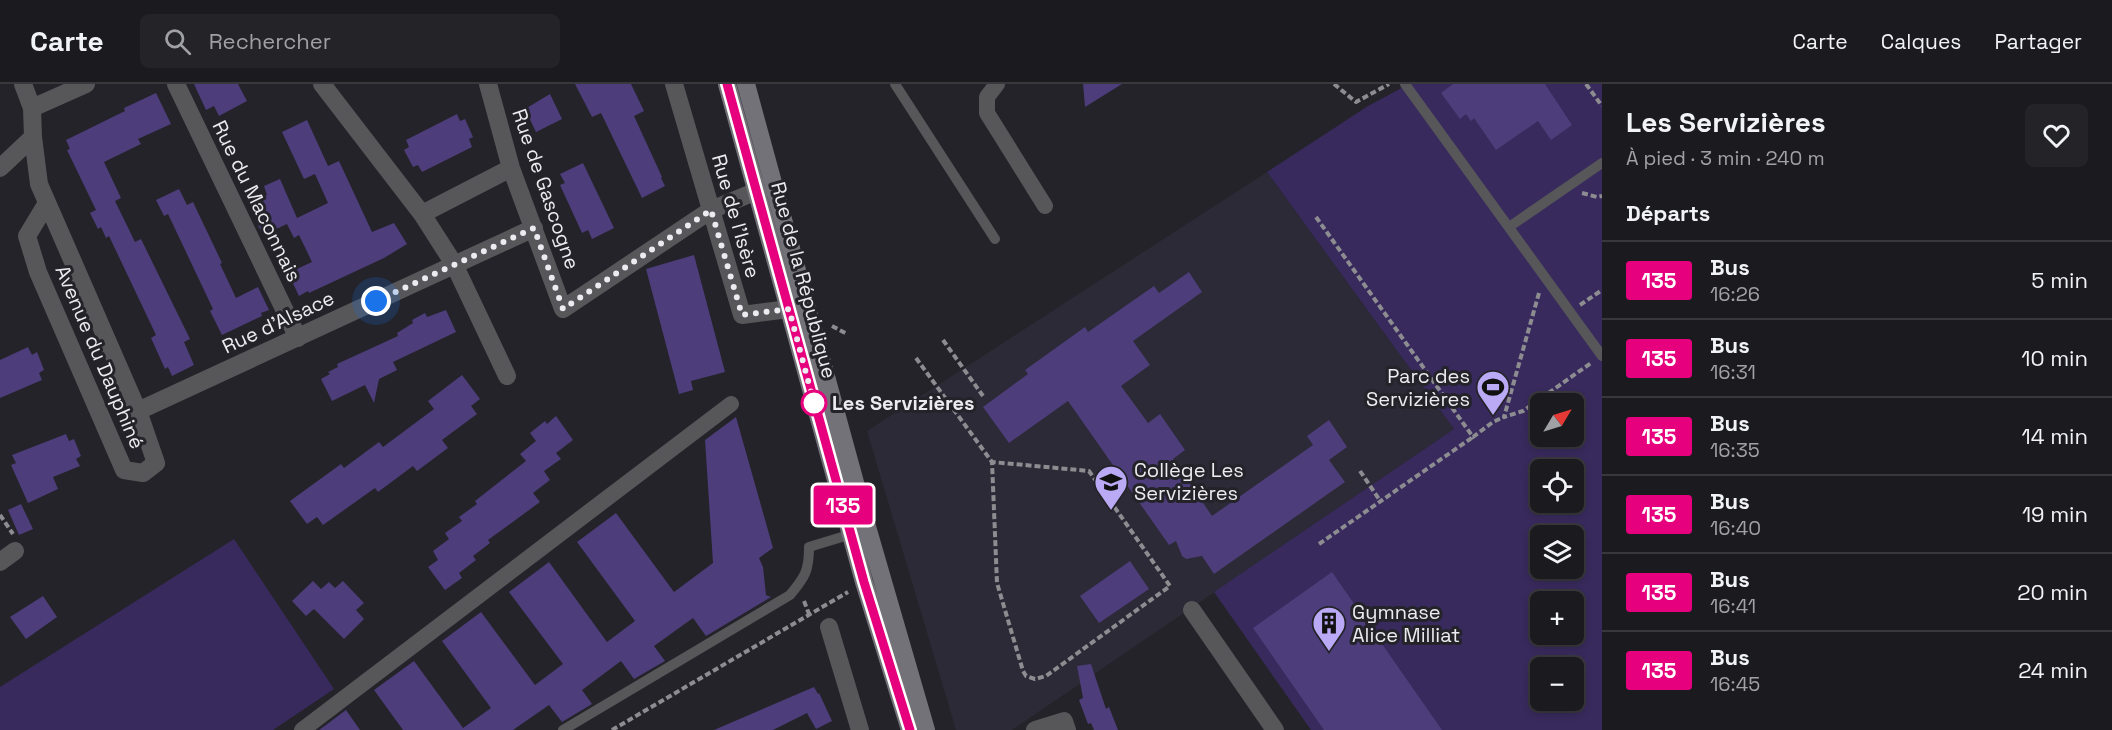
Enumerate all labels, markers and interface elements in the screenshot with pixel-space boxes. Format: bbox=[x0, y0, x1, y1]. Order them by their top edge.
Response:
search box bbox=[140, 14, 560, 68]
text: Carte bbox=[30, 23, 104, 59]
icon: search bbox=[161, 25, 194, 58]
text: Rechercher bbox=[209, 27, 331, 55]
text: Carte bbox=[1793, 28, 1848, 55]
text: Calques bbox=[1881, 28, 1961, 55]
text: Partager bbox=[1994, 28, 2082, 55]
text: Les Servizières bbox=[1626, 104, 1826, 140]
button: heart bbox=[2025, 104, 2088, 167]
street label: Rue de Gascogne bbox=[506, 105, 586, 273]
street label: Rue du Maconnais bbox=[207, 116, 307, 286]
text: À pied · 3 min · 240 m bbox=[1626, 145, 1825, 171]
street label: Rue de l'Isère bbox=[706, 151, 766, 281]
street label: Rue de la République bbox=[765, 179, 843, 381]
text: Départs bbox=[1626, 199, 1710, 227]
text: Bus bbox=[1710, 253, 1750, 281]
street label: Avenue du Dauphiné bbox=[50, 261, 150, 453]
text: 5 min bbox=[2031, 266, 2088, 294]
text: 135 bbox=[1642, 267, 1676, 294]
text: 16:26 bbox=[1710, 281, 1760, 307]
street label: Rue d'Alsace bbox=[218, 285, 338, 359]
your location bbox=[361, 286, 391, 316]
text: Bus bbox=[1710, 331, 1750, 359]
text: 10 min bbox=[2021, 344, 2088, 372]
text: 135 bbox=[1642, 345, 1676, 372]
text: 16:31 bbox=[1710, 359, 1756, 385]
place label: Parc des Servizières bbox=[1366, 363, 1470, 412]
sports icon: Parc des Servizières bbox=[1475, 369, 1511, 416]
marker: Les Servizières bbox=[801, 390, 827, 416]
place label: Les Servizières bbox=[832, 390, 975, 416]
north arrow bbox=[1530, 393, 1584, 447]
map controls bbox=[1530, 393, 1584, 711]
text: Bus bbox=[1710, 409, 1750, 437]
text: 14 min bbox=[2022, 422, 2088, 450]
text: 135 bbox=[1642, 423, 1676, 450]
text: 16:35 bbox=[1710, 437, 1760, 463]
place label: Collège Les Servizières bbox=[1134, 457, 1244, 506]
button: locate bbox=[1530, 459, 1584, 513]
school or university icon: Collège Les Servizières bbox=[1093, 464, 1129, 511]
line badge: 135 bbox=[808, 486, 878, 524]
text: Bus bbox=[1710, 487, 1750, 515]
text: 135 bbox=[826, 492, 860, 519]
text: 19 min bbox=[2022, 500, 2088, 528]
text: 135 bbox=[1642, 501, 1676, 528]
text: 16:40 bbox=[1710, 515, 1761, 541]
button: layers bbox=[1530, 525, 1584, 579]
text: Bus bbox=[1710, 565, 1750, 593]
text: 20 min bbox=[2017, 578, 2088, 606]
text: 135 bbox=[1642, 579, 1676, 606]
button: + bbox=[1530, 591, 1584, 645]
text: 16:41 bbox=[1710, 593, 1756, 619]
place label: Gymnase Alice Milliat bbox=[1352, 599, 1460, 648]
building icon: Gymnase Alice Milliat bbox=[1311, 605, 1347, 652]
text: Bus bbox=[1710, 643, 1750, 671]
text: 24 min bbox=[2018, 656, 2088, 684]
button: − bbox=[1530, 657, 1584, 711]
text: 135 bbox=[1642, 657, 1676, 684]
text: 16:45 bbox=[1710, 671, 1760, 697]

